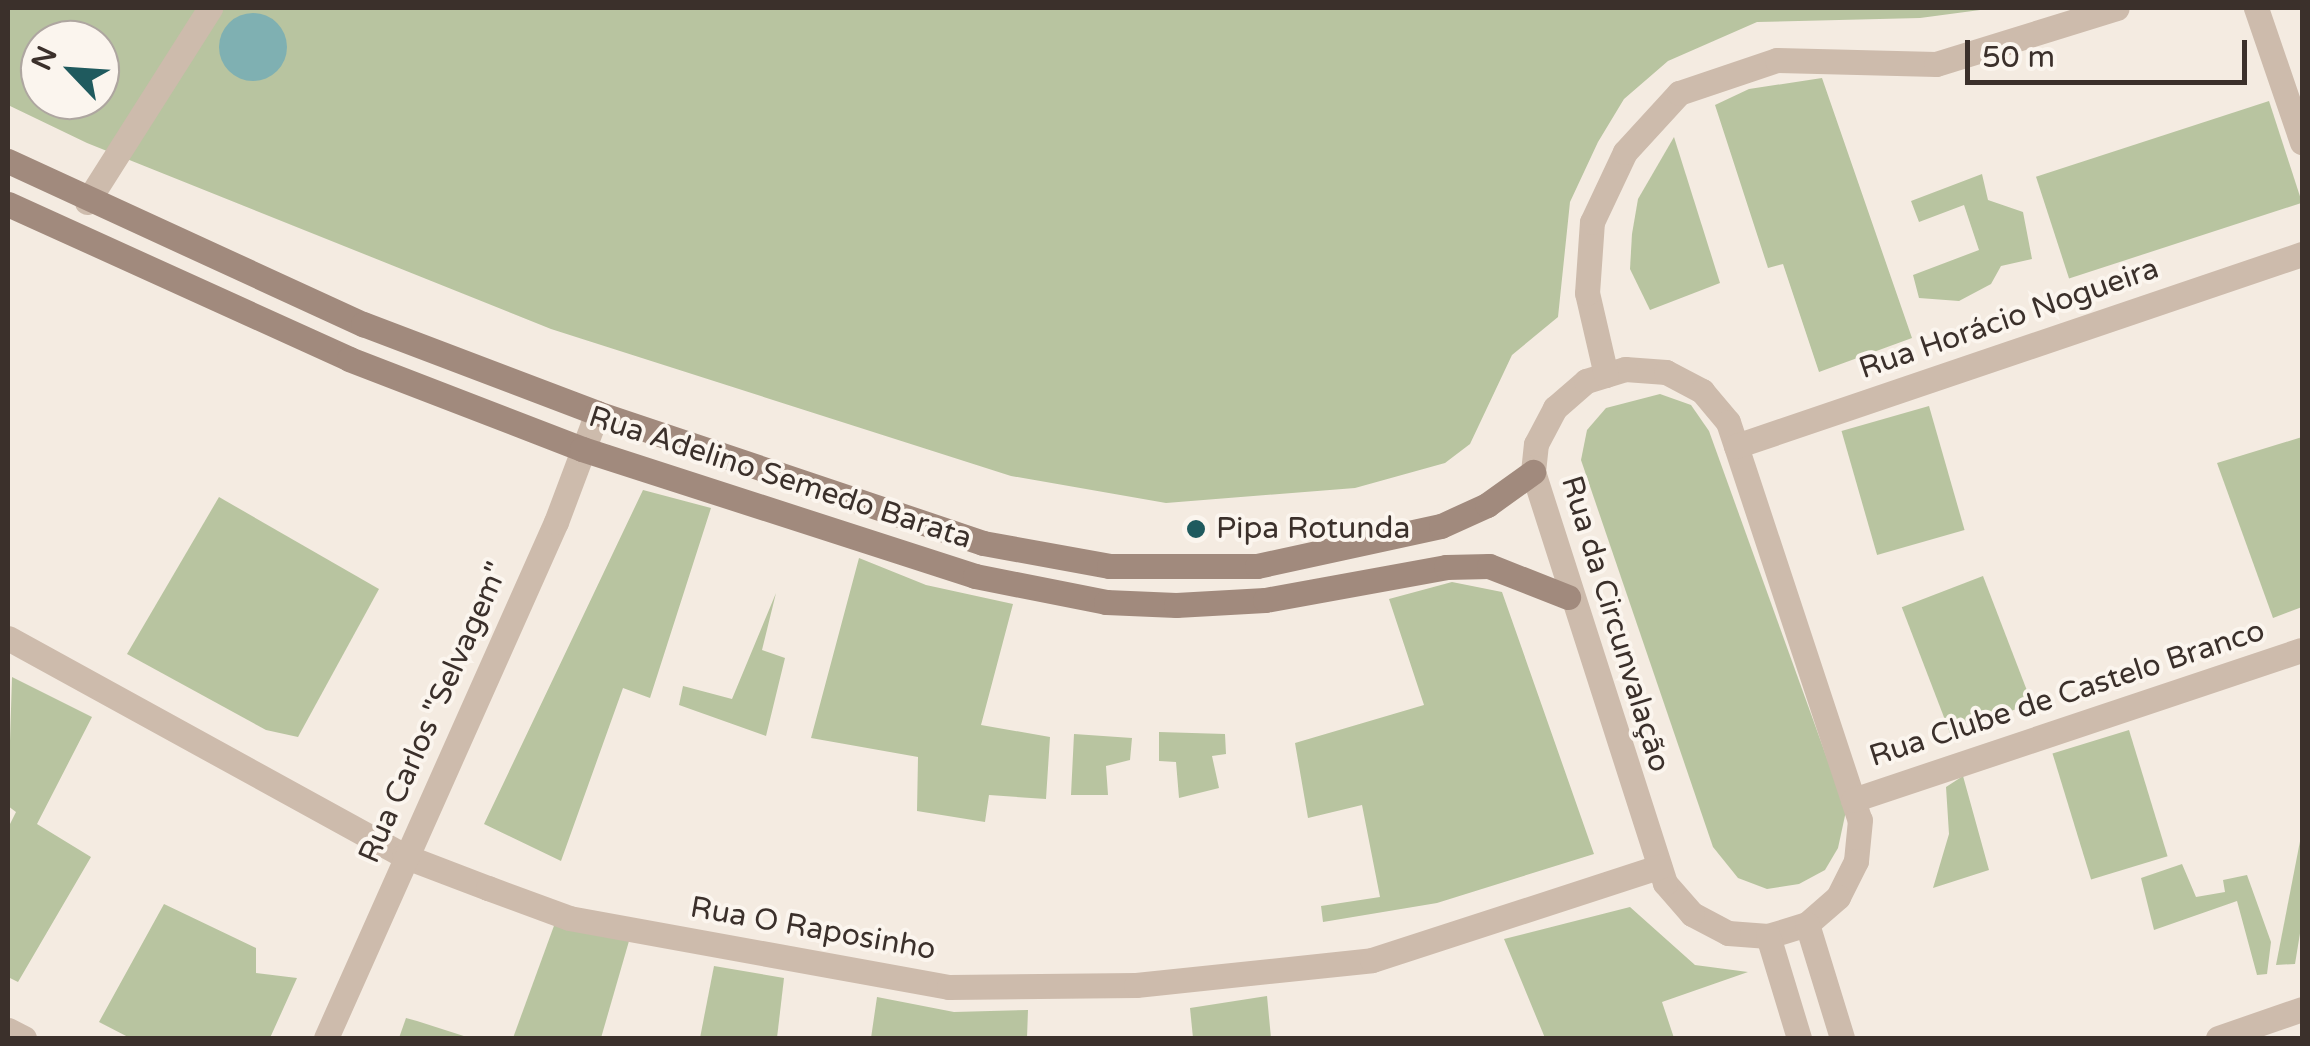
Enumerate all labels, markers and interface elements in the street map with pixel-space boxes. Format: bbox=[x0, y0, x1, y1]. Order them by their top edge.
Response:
north arrow bbox=[20, 20, 120, 120]
scale bar bbox=[1970, 20, 2252, 82]
text: 50 m bbox=[1982, 39, 2055, 76]
text: N bbox=[24, 41, 65, 76]
street label: Rua Horácio Nogueira bbox=[1854, 251, 2164, 387]
street label: Rua Adelino Semedo Barata bbox=[584, 399, 976, 557]
street label: Rua da Circunvalação bbox=[1553, 472, 1677, 776]
place label: Pipa Rotunda bbox=[1216, 511, 1410, 547]
marker: Pipa Rotunda bbox=[1185, 518, 1207, 540]
street label: Rua Carlos "Selvagem" bbox=[351, 557, 517, 869]
street label: Rua Clube de Castelo Branco bbox=[1865, 613, 2269, 775]
street label: Rua O Raposinho bbox=[688, 890, 938, 968]

